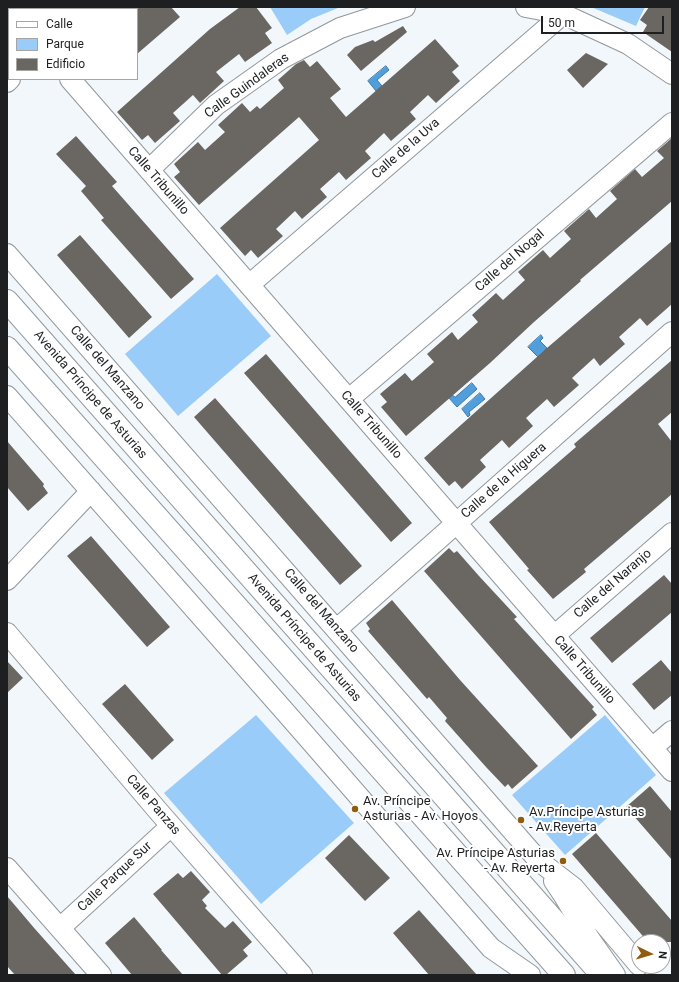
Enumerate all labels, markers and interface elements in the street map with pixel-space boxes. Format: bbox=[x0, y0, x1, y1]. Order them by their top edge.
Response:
legend bbox=[8, 8, 138, 80]
scale bar bbox=[543, 8, 666, 34]
text: 50 m bbox=[548, 16, 575, 30]
text: Calle bbox=[46, 17, 73, 31]
text: Parque bbox=[46, 37, 84, 51]
street label: Calle Guindaleras bbox=[202, 50, 292, 122]
text: Edificio bbox=[46, 57, 85, 71]
street label: Calle de la Uva bbox=[369, 115, 443, 183]
street label: Calle Tribunillo bbox=[124, 144, 192, 218]
street label: Calle del Nogal bbox=[472, 227, 548, 295]
street label: Calle del Manzano bbox=[66, 323, 148, 413]
street label: Avenida Príncipe de Asturias bbox=[30, 328, 150, 462]
street label: Calle Tribunillo bbox=[337, 388, 405, 462]
street label: Calle de la Higuera bbox=[458, 440, 550, 522]
street label: Calle del Naranjo bbox=[571, 546, 655, 622]
street label: Calle del Manzano bbox=[280, 566, 362, 656]
street label: Avenida Príncipe de Asturias bbox=[244, 571, 364, 705]
street label: Calle Tribunillo bbox=[550, 633, 618, 707]
street label: Calle Panzas bbox=[123, 772, 183, 838]
place label: Av. Príncipe Asturias - Av. Hoyos bbox=[363, 794, 478, 825]
marker: Av. Príncipe Asturias - Av. Hoyos bbox=[350, 804, 360, 814]
place label: Av.Príncipe Asturias - Av.Reyerta bbox=[529, 805, 645, 836]
marker: Av.Príncipe Asturias - Av.Reyerta bbox=[516, 815, 526, 825]
street label: Calle Parque Sur bbox=[75, 839, 155, 915]
place label: Av. Príncipe Asturias - Av. Reyerta bbox=[436, 846, 555, 877]
marker: Av. Príncipe Asturias - Av. Reyerta bbox=[558, 856, 568, 866]
north arrow bbox=[631, 934, 671, 974]
text: N bbox=[656, 951, 669, 959]

